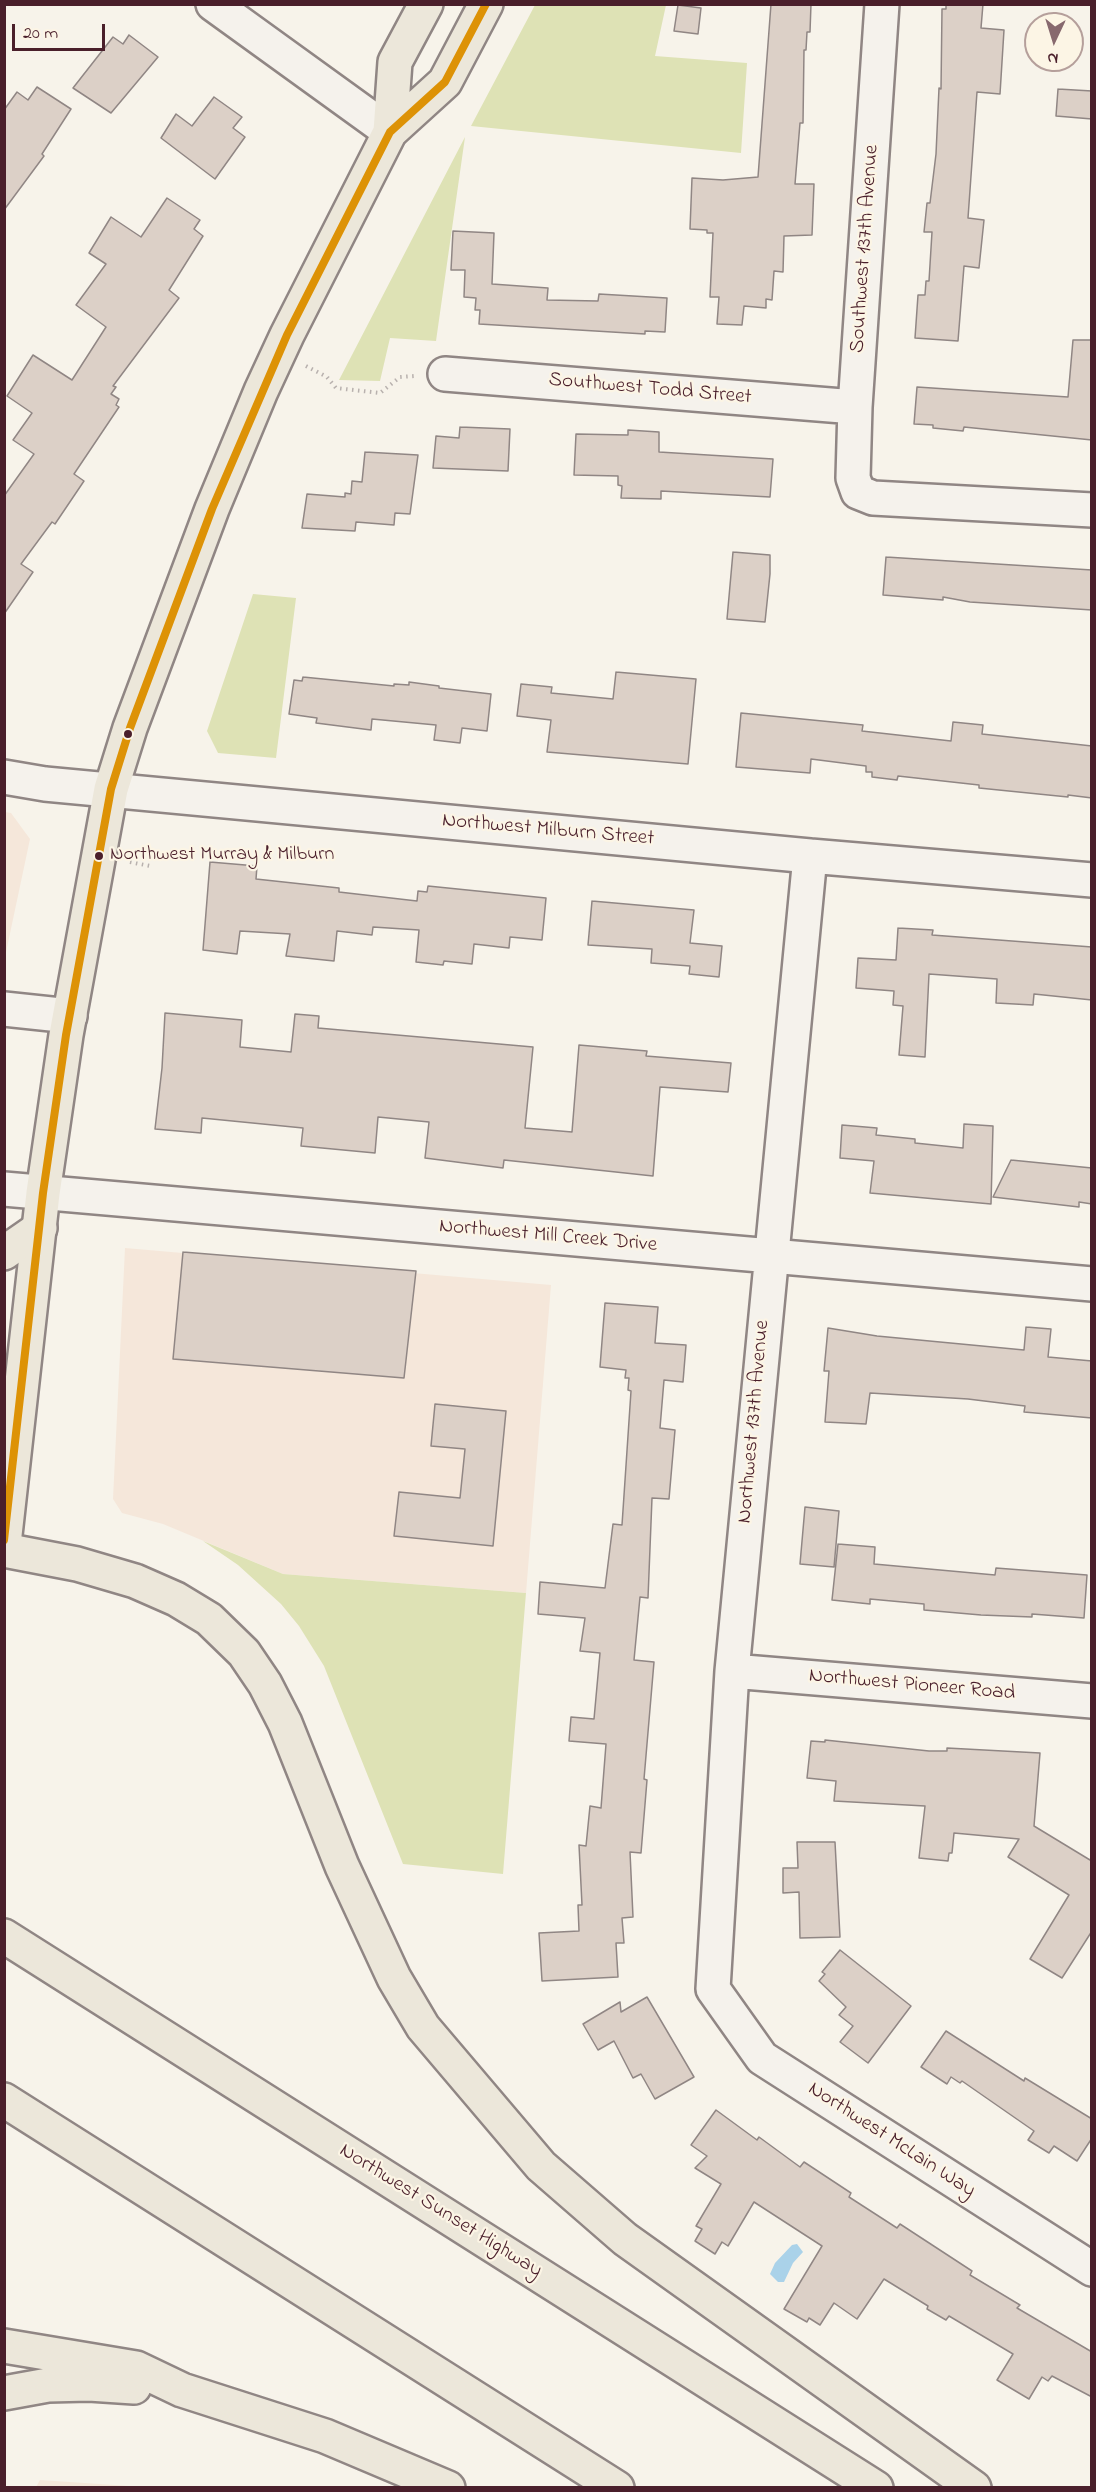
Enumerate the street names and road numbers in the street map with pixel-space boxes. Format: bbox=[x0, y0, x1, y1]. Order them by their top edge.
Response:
street label: Southwest 137th Avenue bbox=[846, 144, 886, 354]
street label: Southwest Todd Street bbox=[548, 369, 752, 411]
street label: Northwest Milburn Street bbox=[441, 809, 655, 853]
street label: Northwest Mill Creek Drive bbox=[438, 1215, 658, 1259]
street label: Northwest 137th Avenue bbox=[734, 1319, 776, 1525]
street label: Northwest Pioneer Road bbox=[808, 1664, 1016, 1708]
street label: Northwest McLain Way bbox=[803, 2077, 979, 2205]
street label: Northwest Sunset Highway bbox=[334, 2139, 546, 2285]

